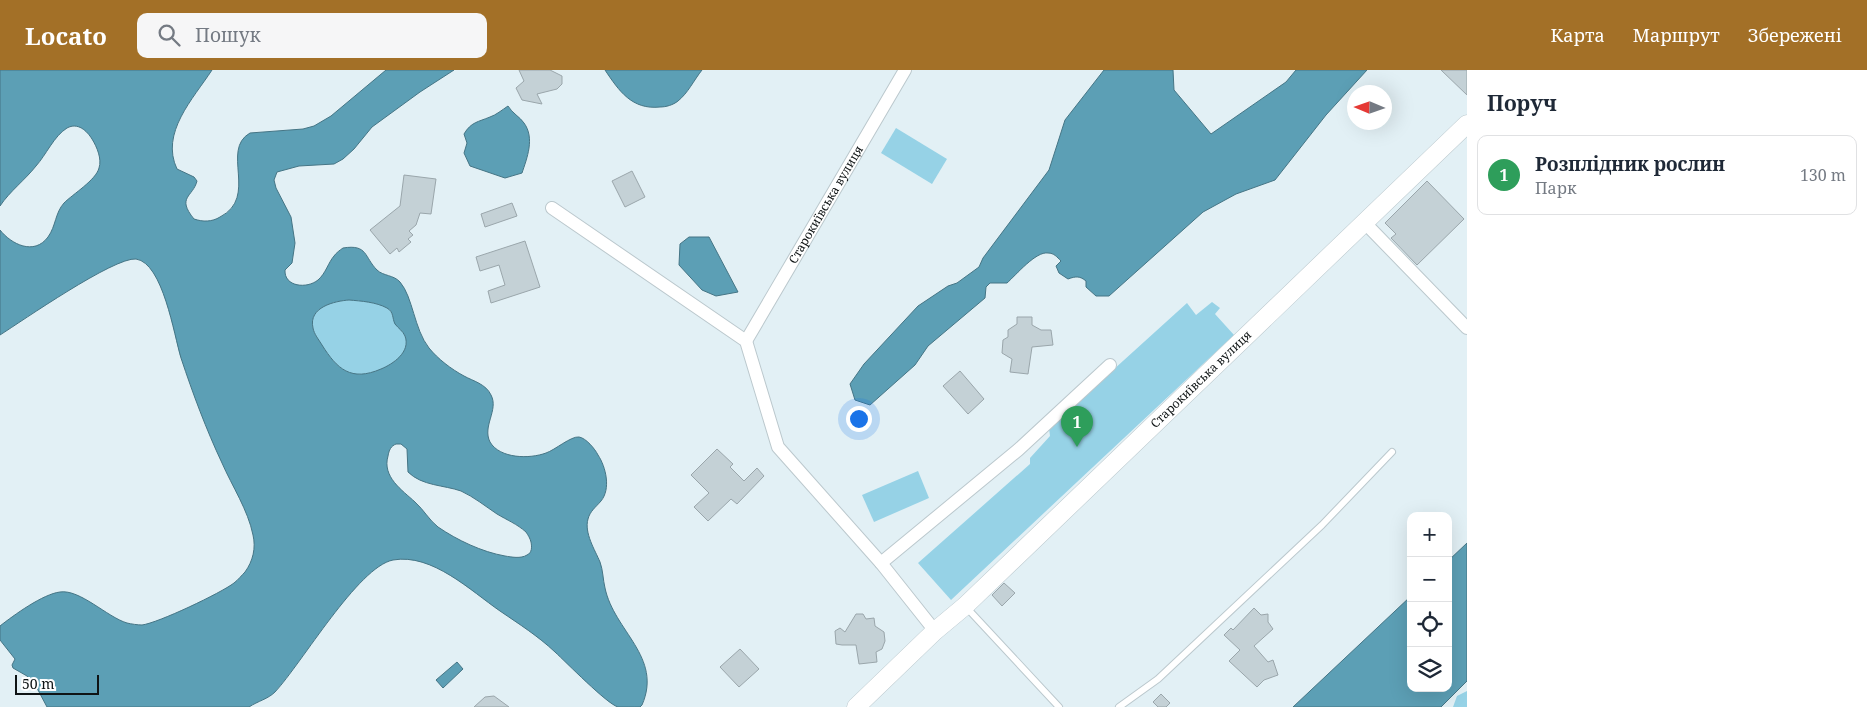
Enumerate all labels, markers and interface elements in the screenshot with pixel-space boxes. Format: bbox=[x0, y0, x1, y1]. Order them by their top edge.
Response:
search box bbox=[137, 13, 487, 58]
text: Locato bbox=[25, 19, 107, 52]
icon: search bbox=[155, 21, 183, 49]
text: Пошук bbox=[195, 22, 261, 48]
text: Карта bbox=[1551, 23, 1605, 47]
text: Маршрут bbox=[1633, 23, 1720, 47]
text: Збережені bbox=[1748, 23, 1842, 47]
north arrow bbox=[1347, 85, 1392, 130]
text: Поруч bbox=[1487, 89, 1557, 117]
street label: Старокиївська вулиця bbox=[784, 142, 867, 267]
text: Розплідник рослин bbox=[1535, 151, 1725, 177]
text: 1 bbox=[1499, 164, 1509, 186]
text: 130 m bbox=[1800, 164, 1846, 186]
text: Парк bbox=[1535, 177, 1576, 199]
street label: Старокиївська вулиця bbox=[1146, 326, 1255, 432]
your location bbox=[846, 406, 872, 432]
pin: 1 bbox=[1061, 406, 1093, 447]
map controls bbox=[1407, 512, 1452, 692]
button: + bbox=[1407, 512, 1452, 557]
button: − bbox=[1407, 557, 1452, 602]
button: locate bbox=[1407, 602, 1452, 647]
button: layers bbox=[1407, 647, 1452, 692]
scale bar bbox=[15, 672, 99, 695]
text: 50 m bbox=[22, 674, 55, 693]

